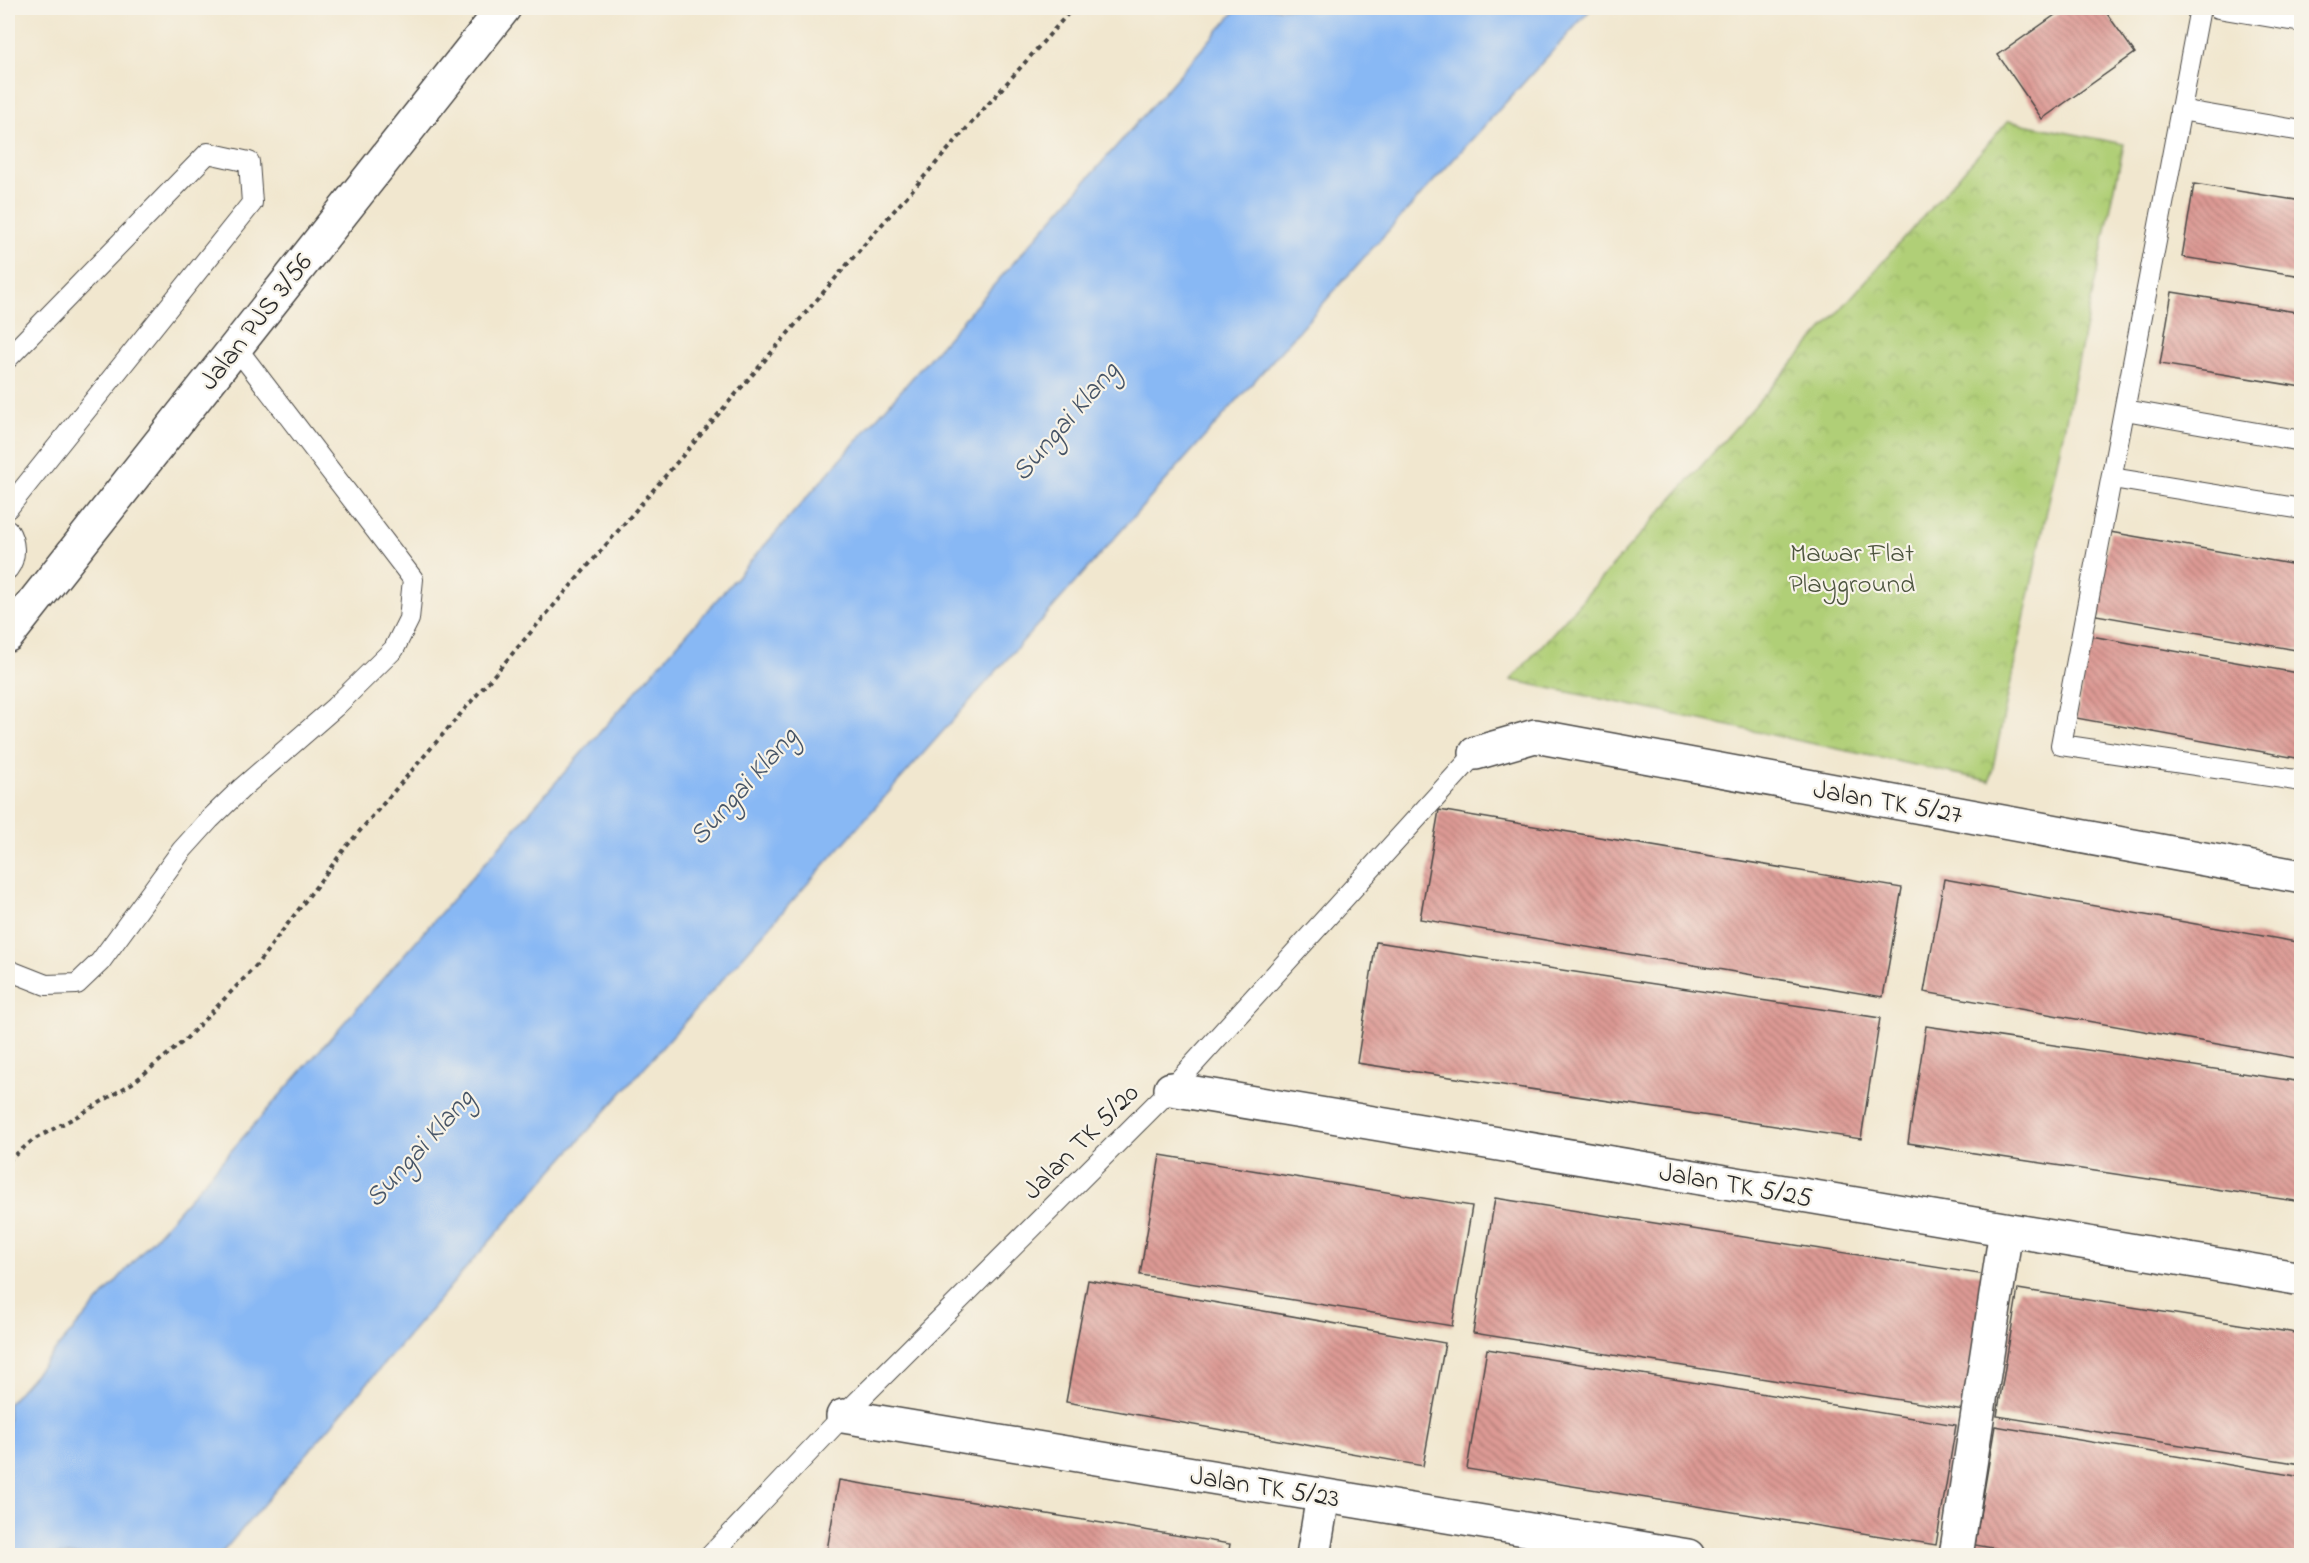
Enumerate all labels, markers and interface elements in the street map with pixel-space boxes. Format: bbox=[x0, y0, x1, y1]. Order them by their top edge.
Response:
street label: Jalan PJS 3/56 bbox=[191, 245, 323, 400]
water label: Sungai Klang bbox=[1003, 352, 1131, 491]
park label: Mawar Flat Playground bbox=[1789, 535, 1915, 605]
water label: Sungai Klang bbox=[680, 718, 810, 856]
street label: Jalan TK 5/27 bbox=[1810, 771, 1965, 836]
street label: Jalan TK 5/20 bbox=[1015, 1076, 1149, 1210]
water label: Sungai Klang bbox=[356, 1080, 486, 1218]
street label: Jalan TK 5/25 bbox=[1656, 1154, 1815, 1219]
street label: Jalan TK 5/23 bbox=[1187, 1457, 1342, 1520]

